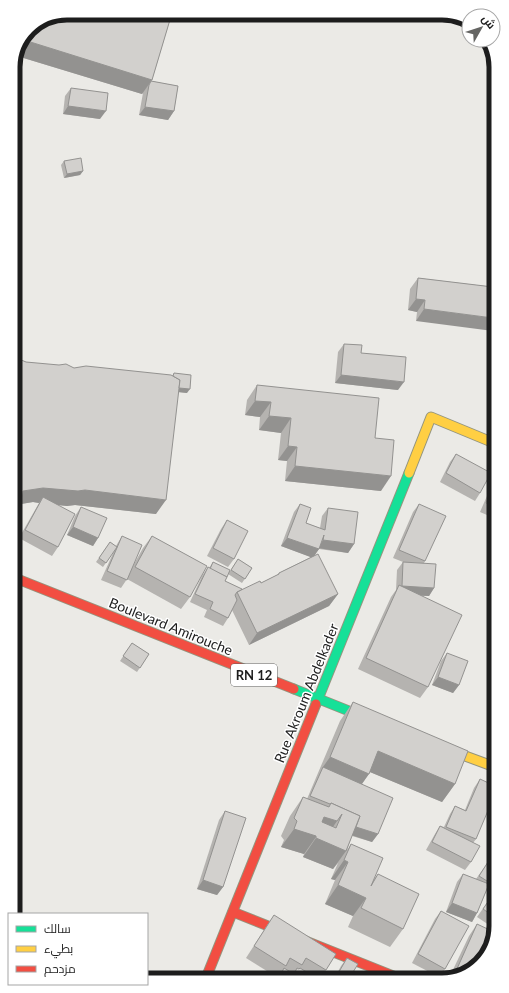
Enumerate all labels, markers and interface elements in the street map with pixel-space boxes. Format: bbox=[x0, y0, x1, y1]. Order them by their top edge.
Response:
north arrow bbox=[461, 8, 501, 48]
text: ش bbox=[479, 12, 499, 32]
street label: Boulevard Amirouche bbox=[107, 593, 235, 659]
street label: Rue Akroum Abdelkader bbox=[270, 621, 342, 765]
road number: RN 12 bbox=[231, 664, 277, 686]
legend bbox=[8, 913, 148, 985]
text: سالك bbox=[44, 921, 71, 936]
text: بطيء bbox=[44, 941, 73, 959]
text: مزدحم bbox=[44, 961, 76, 977]

